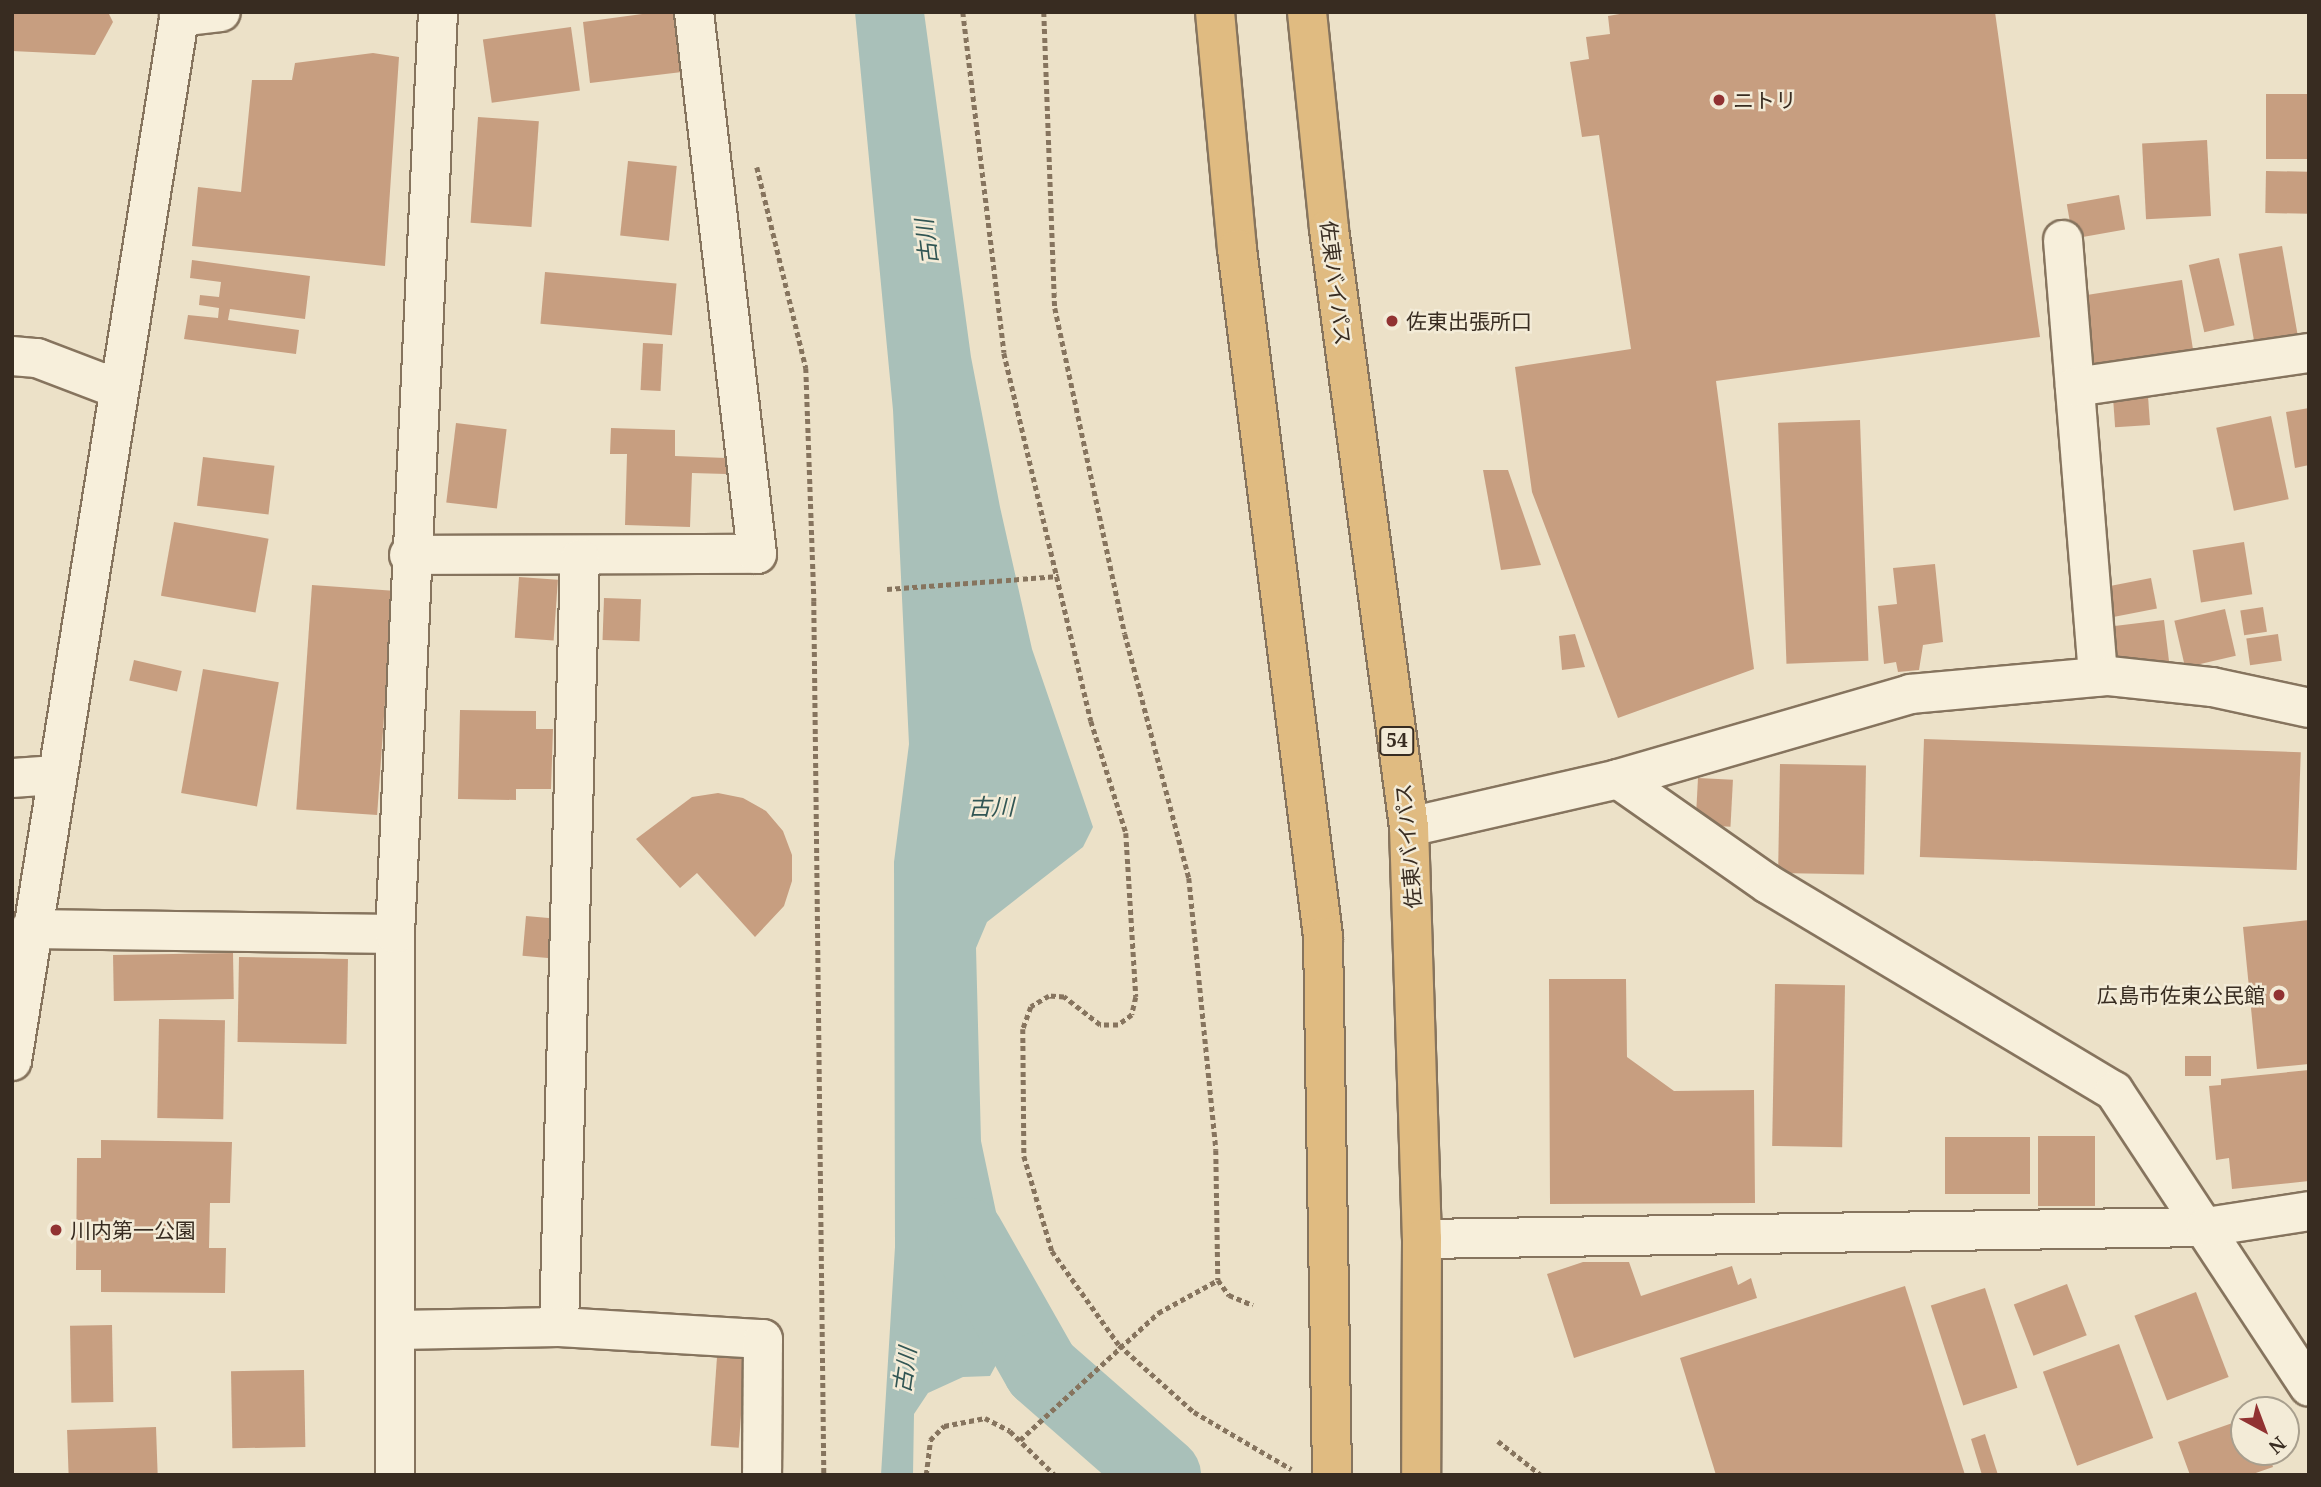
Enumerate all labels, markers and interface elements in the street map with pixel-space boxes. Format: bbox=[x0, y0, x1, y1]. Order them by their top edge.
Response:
place label: ニトリ bbox=[1733, 87, 1796, 113]
marker: ニトリ bbox=[1711, 92, 1727, 108]
water label: 古川 bbox=[909, 217, 943, 267]
street label: 佐東バイパス bbox=[1316, 219, 1356, 347]
place label: 佐東出張所口 bbox=[1406, 308, 1532, 334]
marker: 佐東出張所口 bbox=[1384, 313, 1400, 329]
road number: 54 bbox=[1378, 726, 1416, 756]
street label: 佐東バイパス bbox=[1390, 782, 1426, 910]
water label: 古川 bbox=[968, 792, 1014, 820]
place label: 広島市佐東公民館 bbox=[2097, 982, 2265, 1008]
marker: 広島市佐東公民館 bbox=[2271, 987, 2287, 1003]
place label: 川内第一公園 bbox=[70, 1217, 196, 1243]
marker: 川内第一公園 bbox=[48, 1222, 64, 1238]
water label: 古川 bbox=[887, 1345, 921, 1395]
north arrow bbox=[2230, 1396, 2300, 1466]
text: N bbox=[2263, 1431, 2292, 1460]

